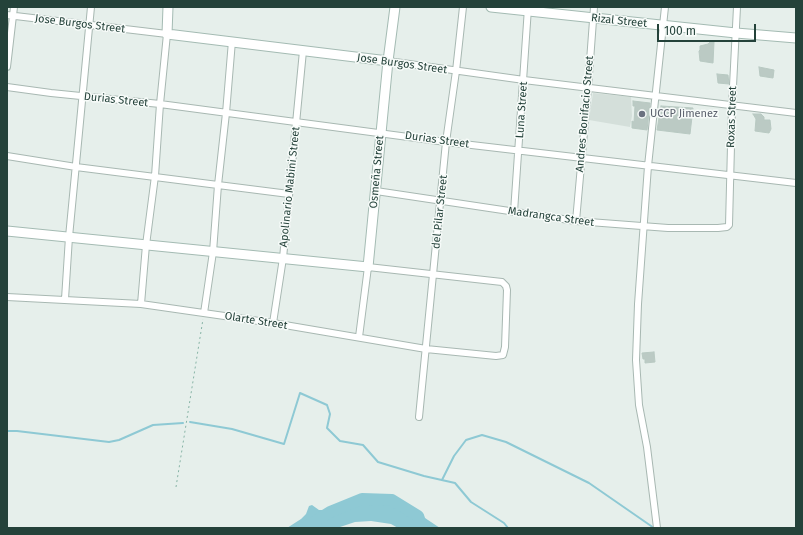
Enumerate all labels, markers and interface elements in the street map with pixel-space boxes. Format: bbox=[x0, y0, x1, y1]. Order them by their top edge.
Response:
street label: Rizal Street bbox=[590, 11, 648, 31]
street label: Jose Burgos Street bbox=[34, 12, 126, 36]
scale bar bbox=[659, 16, 758, 42]
text: 100 m bbox=[664, 24, 696, 38]
street label: Jose Burgos Street bbox=[356, 51, 448, 77]
street label: Andres Bonifacio Street bbox=[573, 55, 597, 173]
street label: Luna Street bbox=[513, 81, 531, 139]
street label: Roxas Street bbox=[724, 86, 740, 148]
street label: Durias Street bbox=[83, 90, 149, 110]
place label: UCCP Jimenez bbox=[650, 107, 718, 121]
marker: UCCP Jimenez bbox=[637, 109, 647, 119]
street label: Apolinario Mabini Street bbox=[277, 126, 303, 248]
street label: Durias Street bbox=[404, 129, 470, 151]
street label: Osmeña Street bbox=[367, 135, 387, 209]
street label: del Pilar Street bbox=[430, 174, 450, 250]
street label: Madrangca Street bbox=[507, 204, 595, 230]
street label: Olarte Street bbox=[224, 310, 288, 332]

